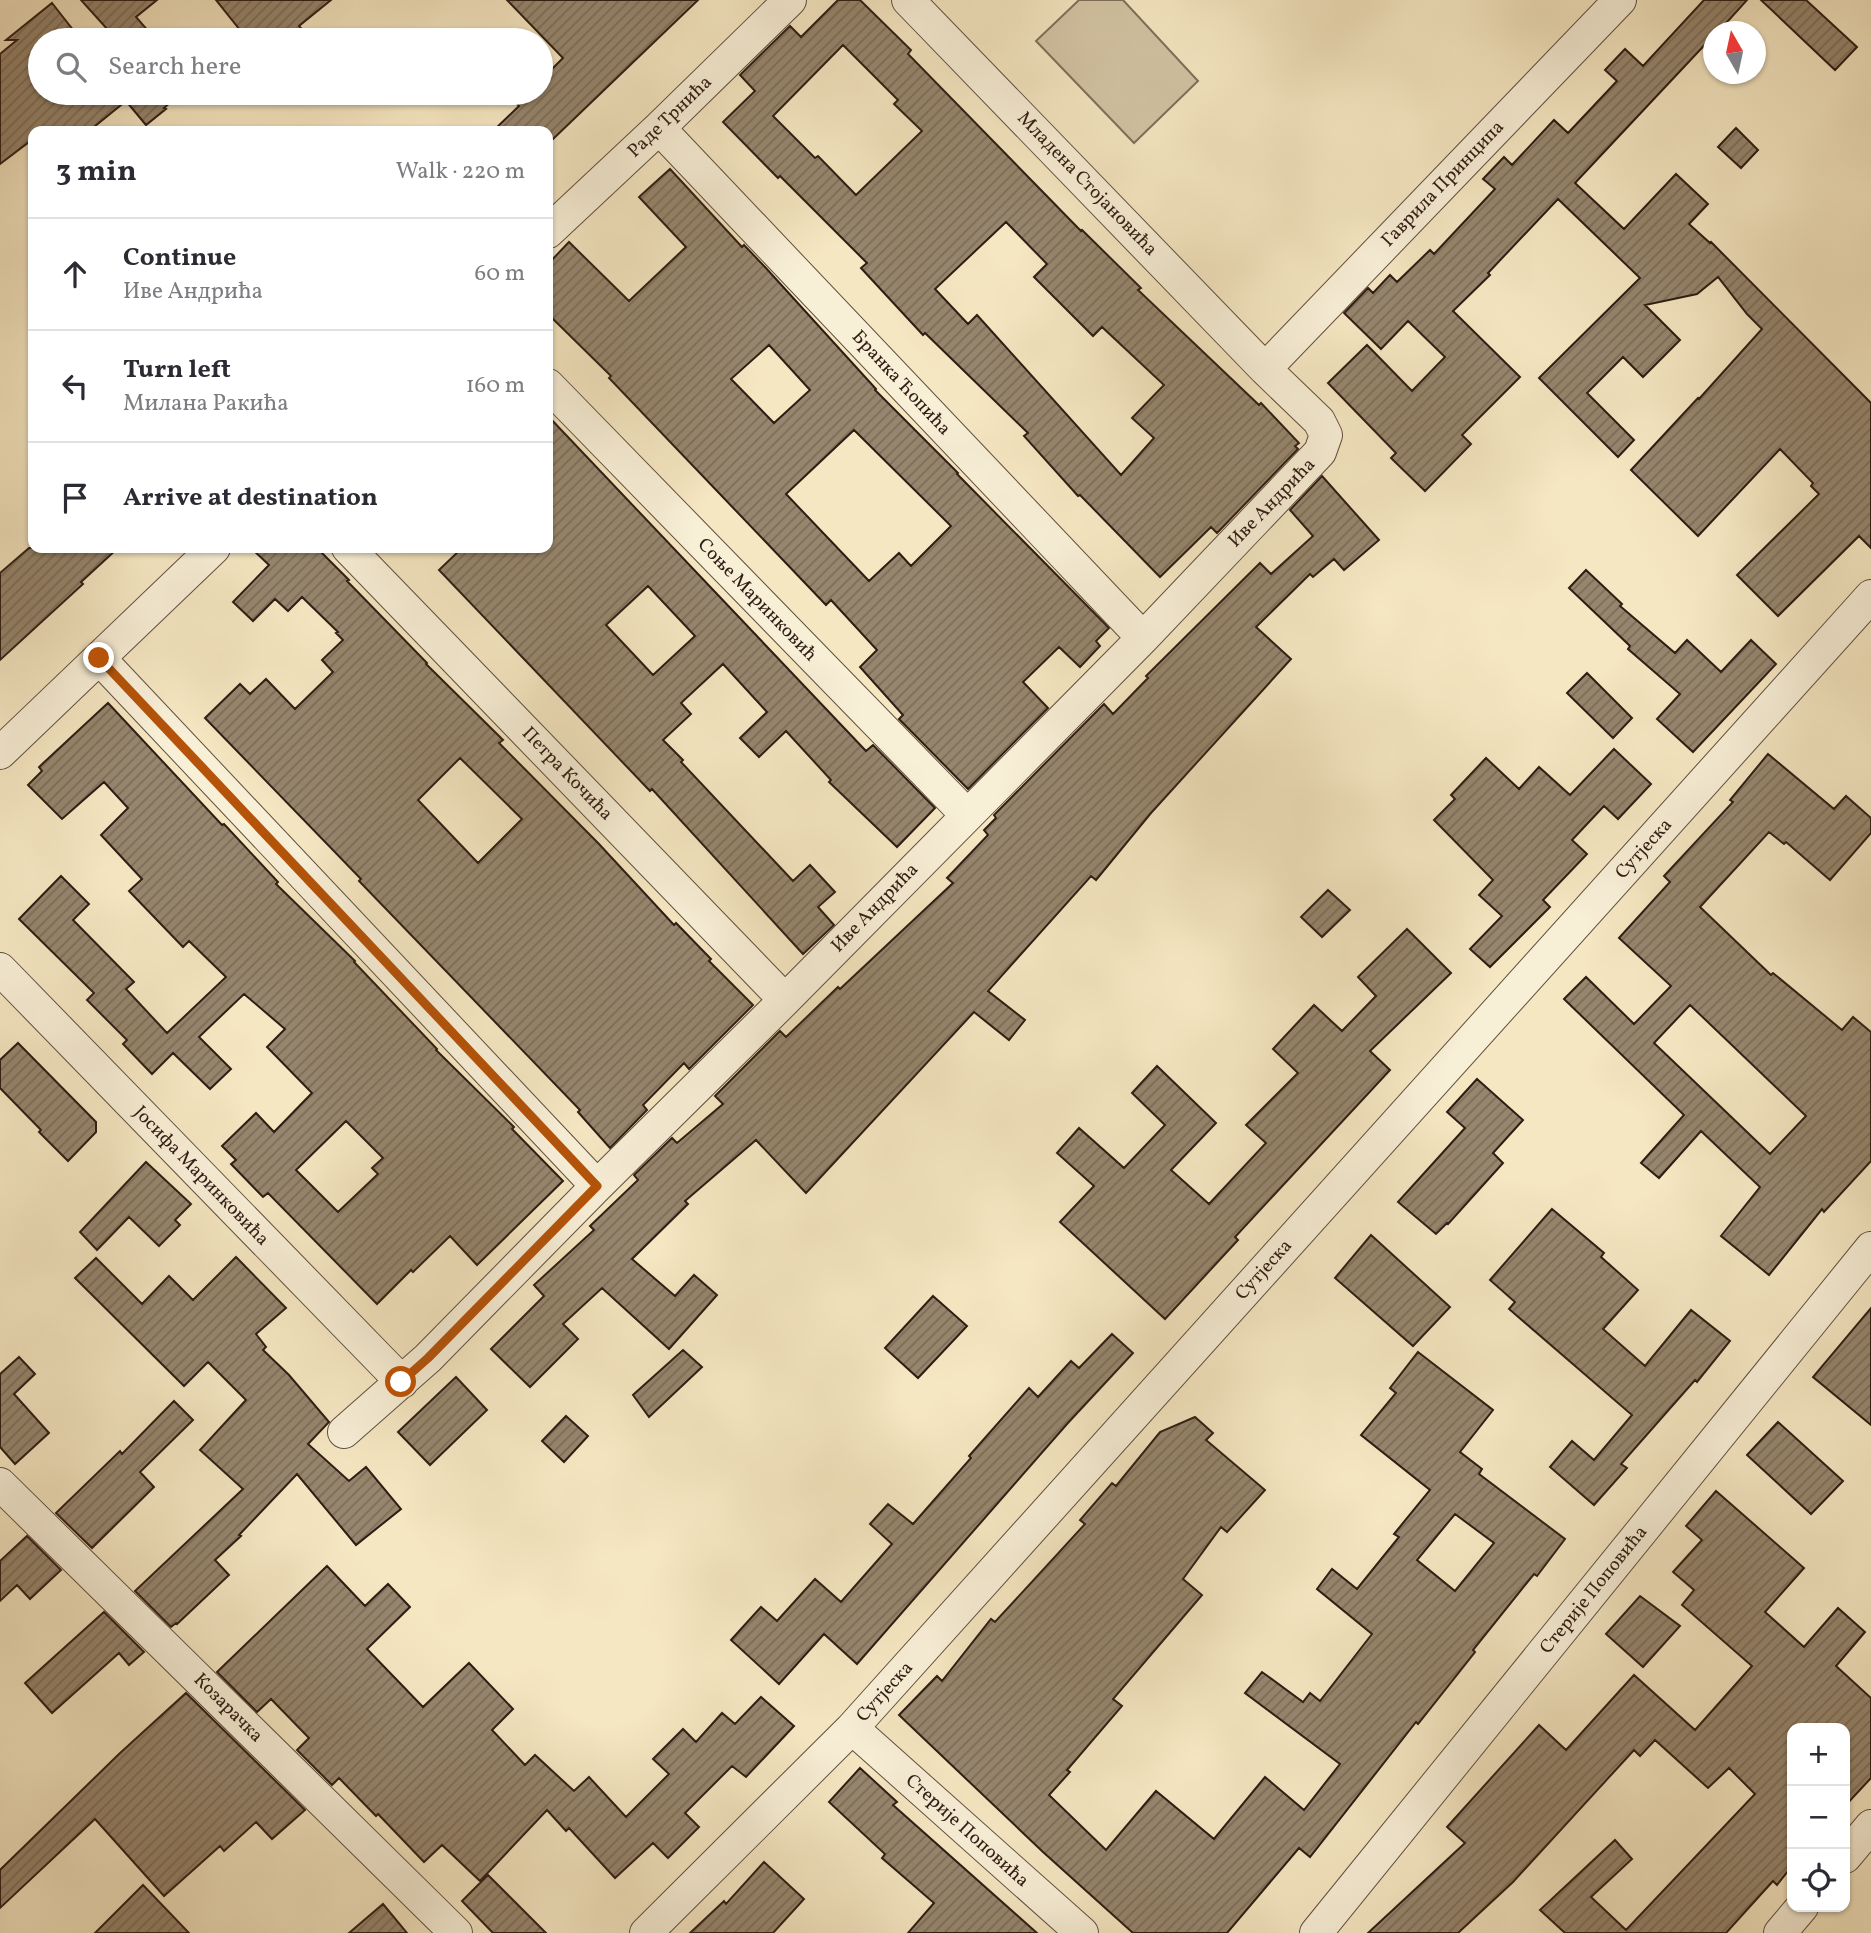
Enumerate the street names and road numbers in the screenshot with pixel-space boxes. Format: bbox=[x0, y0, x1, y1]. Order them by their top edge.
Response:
street label: Раде Трнића bbox=[622, 70, 718, 164]
street label: Младена Стојановића bbox=[1011, 106, 1163, 262]
street label: Гаврила Принципа bbox=[1376, 115, 1510, 253]
street label: Бранка Ћопића bbox=[845, 325, 957, 441]
street label: Иве Андрића bbox=[1222, 452, 1322, 554]
street label: Соње Маринковић bbox=[691, 532, 823, 668]
street label: Петра Кочића bbox=[515, 721, 619, 827]
street label: Сутјеска bbox=[1610, 813, 1678, 885]
street label: Иве Андрића bbox=[825, 857, 925, 959]
street label: Јосифа Маринковића bbox=[127, 1100, 275, 1252]
street label: Сутјеска bbox=[1230, 1234, 1298, 1306]
street label: Стерије Поповића bbox=[1534, 1520, 1654, 1660]
street label: Сутјеска bbox=[851, 1656, 919, 1728]
street label: Козарачка bbox=[187, 1667, 269, 1749]
street label: Стерије Поповића bbox=[899, 1768, 1035, 1894]

